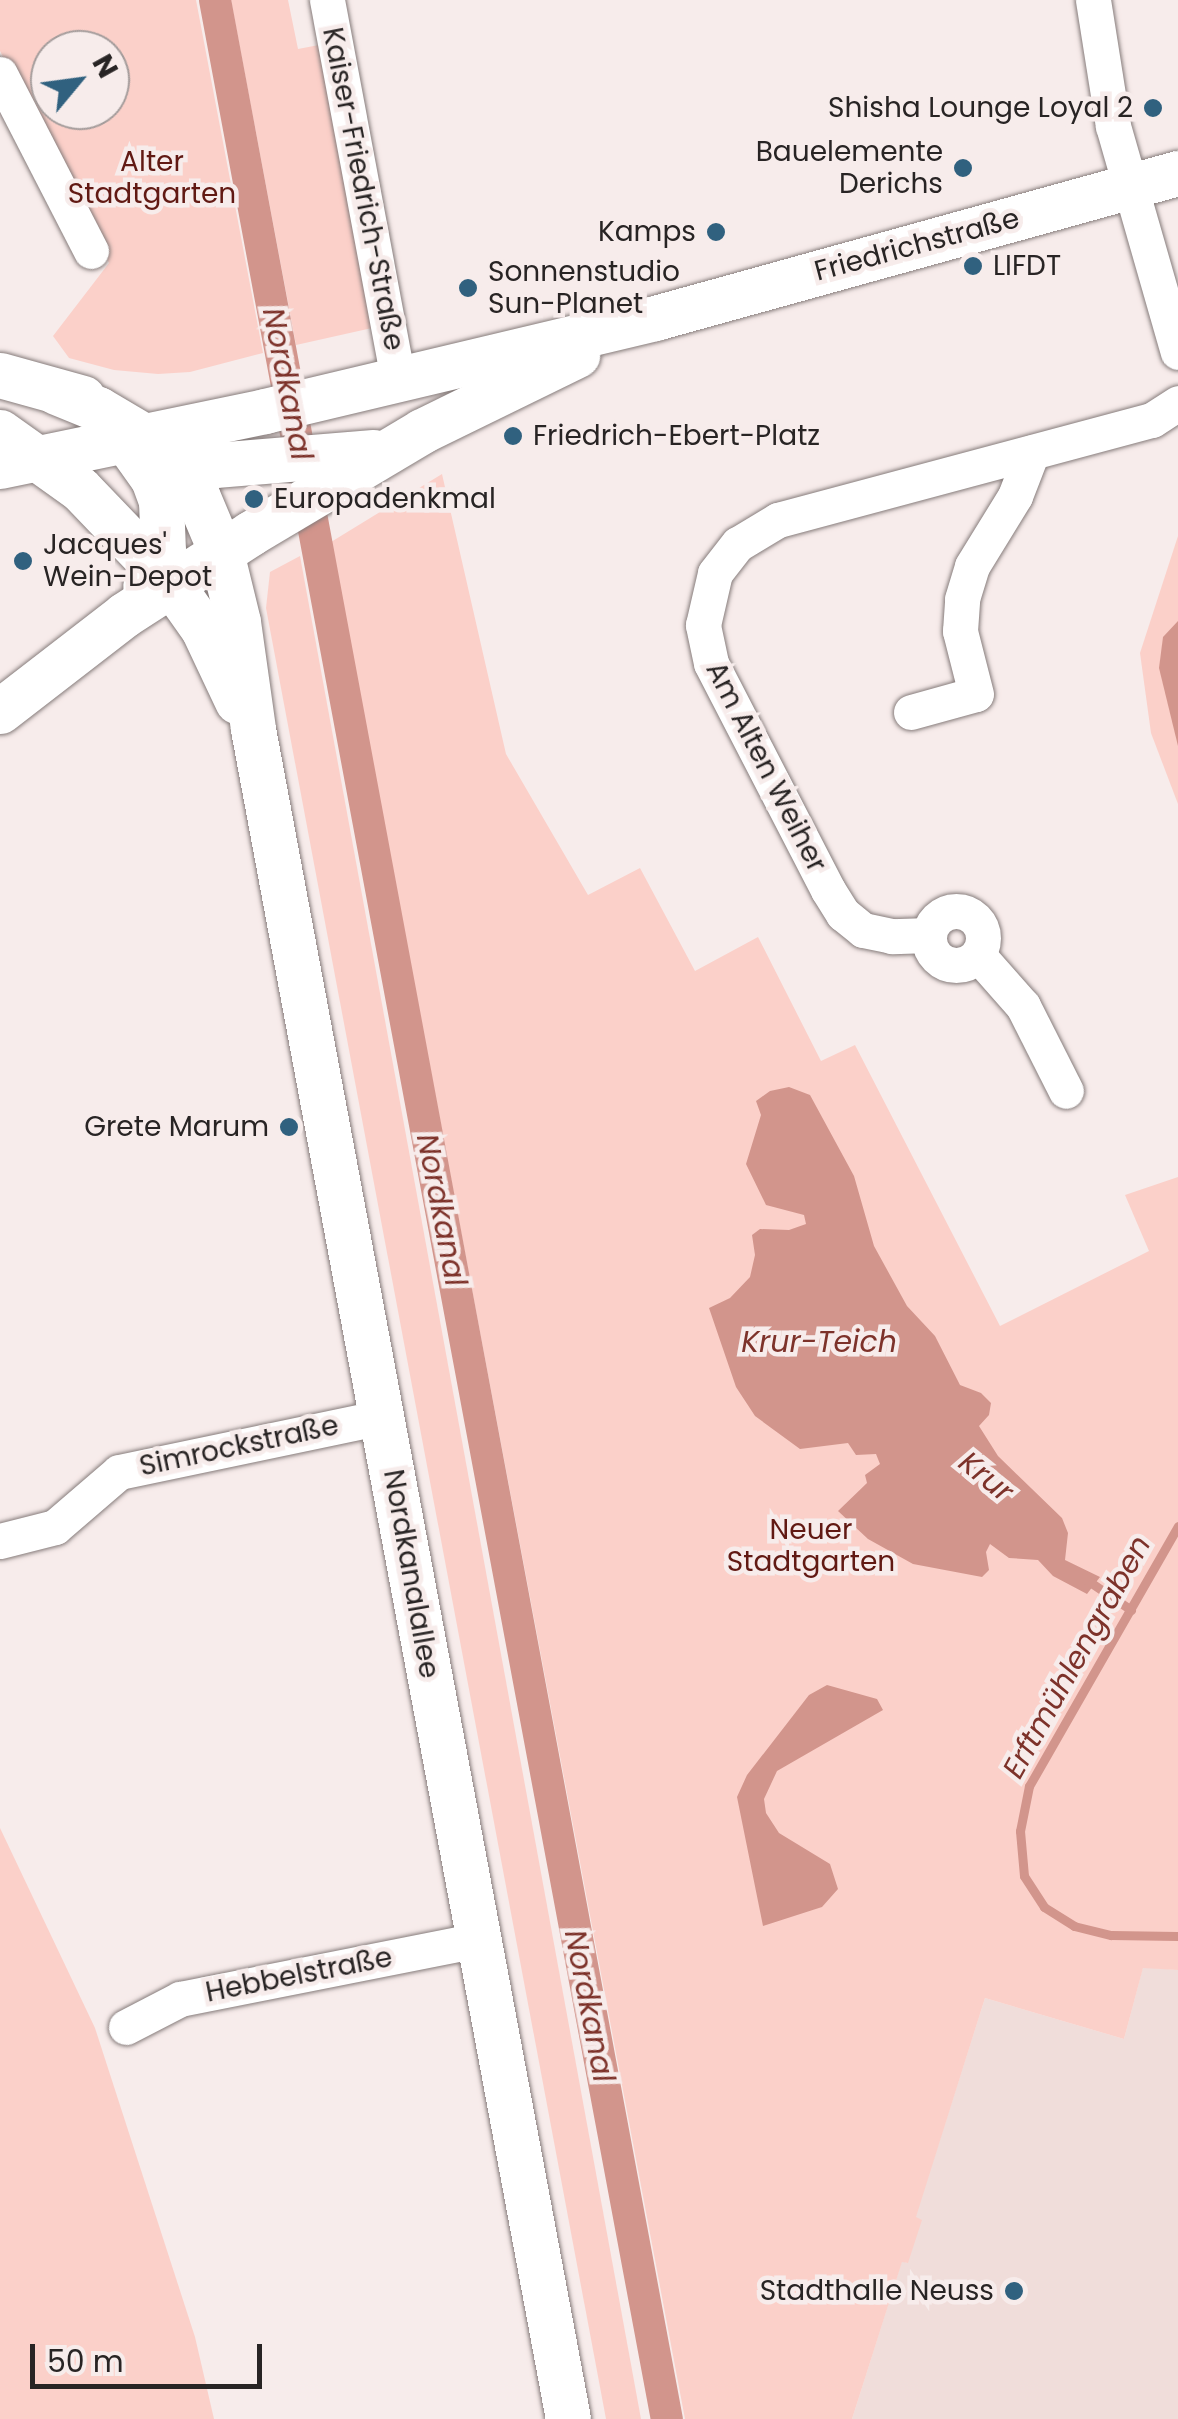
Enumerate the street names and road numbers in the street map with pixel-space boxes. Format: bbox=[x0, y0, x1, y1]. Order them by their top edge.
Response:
street label: Kaiser-Friedrich-Straße bbox=[315, 25, 411, 353]
street label: Friedrichstraße bbox=[811, 202, 1023, 288]
street label: Am Alten Weiher bbox=[699, 656, 833, 878]
street label: Simrockstraße bbox=[136, 1409, 342, 1483]
street label: Nordkanalallee bbox=[376, 1467, 446, 1681]
street label: Hebbelstraße bbox=[203, 1940, 395, 2010]

